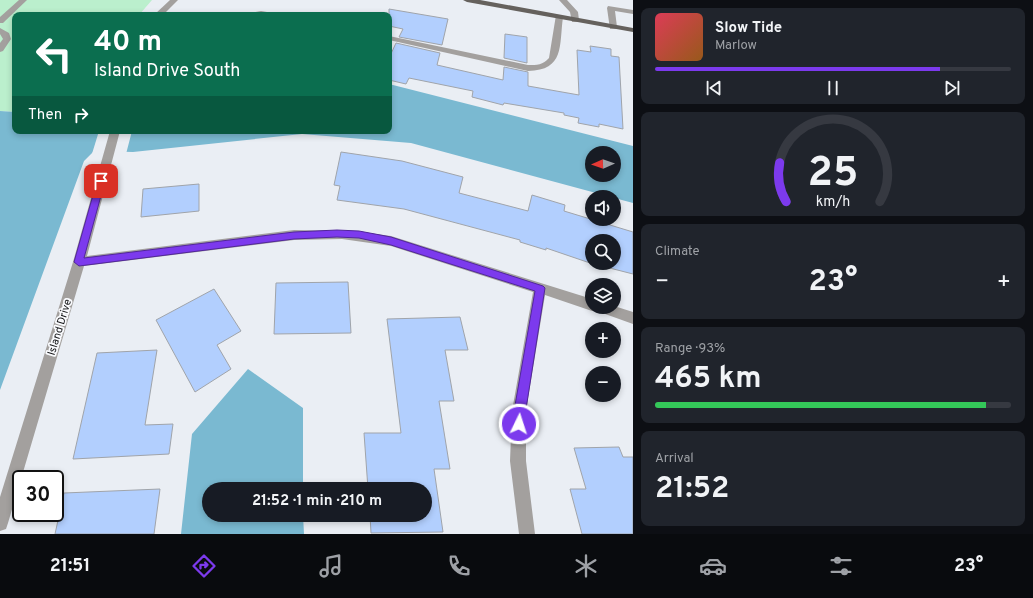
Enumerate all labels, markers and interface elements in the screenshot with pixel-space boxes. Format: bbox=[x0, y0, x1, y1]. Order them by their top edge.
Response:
text: Slow Tide bbox=[715, 19, 782, 38]
text: 40 m bbox=[94, 25, 162, 61]
icon: left bbox=[28, 28, 80, 80]
text: Marlow bbox=[715, 38, 757, 54]
text: Island Drive South bbox=[94, 60, 240, 83]
icon: previous bbox=[703, 77, 725, 99]
icon: pause bbox=[822, 77, 844, 99]
icon: next bbox=[941, 77, 963, 99]
icon: right bbox=[70, 104, 92, 126]
text: Then bbox=[28, 106, 62, 125]
north arrow bbox=[585, 146, 621, 182]
map controls bbox=[585, 146, 621, 402]
text: 25 bbox=[808, 147, 858, 200]
pin bbox=[84, 164, 118, 198]
icon: arrive bbox=[90, 170, 112, 192]
button: sound bbox=[585, 190, 621, 226]
text: km/h bbox=[816, 192, 850, 210]
button: search bbox=[585, 234, 621, 270]
text: Climate bbox=[655, 244, 700, 260]
text: 23° bbox=[809, 264, 857, 301]
text: − bbox=[655, 269, 669, 296]
text: + bbox=[997, 269, 1011, 296]
button: layers bbox=[585, 278, 621, 314]
street label: Island Drive bbox=[45, 297, 75, 357]
button: + bbox=[585, 322, 621, 358]
text: Range · 93% bbox=[655, 341, 725, 357]
text: 465 km bbox=[655, 361, 762, 398]
button: − bbox=[585, 366, 621, 402]
position arrow bbox=[498, 403, 540, 445]
text: Arrival bbox=[655, 451, 694, 467]
speed limit sign: 30 bbox=[12, 470, 64, 522]
text: 21:52 bbox=[655, 471, 729, 508]
text: 21:52 · 1 min · 210 m bbox=[252, 492, 382, 511]
icon: directions bbox=[190, 552, 218, 580]
icon: music bbox=[317, 552, 345, 580]
icon: phone bbox=[445, 552, 473, 580]
icon: climate bbox=[572, 552, 600, 580]
icon: car bbox=[699, 552, 727, 580]
icon: filters bbox=[827, 552, 855, 580]
text: 21:51 bbox=[50, 555, 90, 578]
text: 23° bbox=[954, 555, 983, 578]

